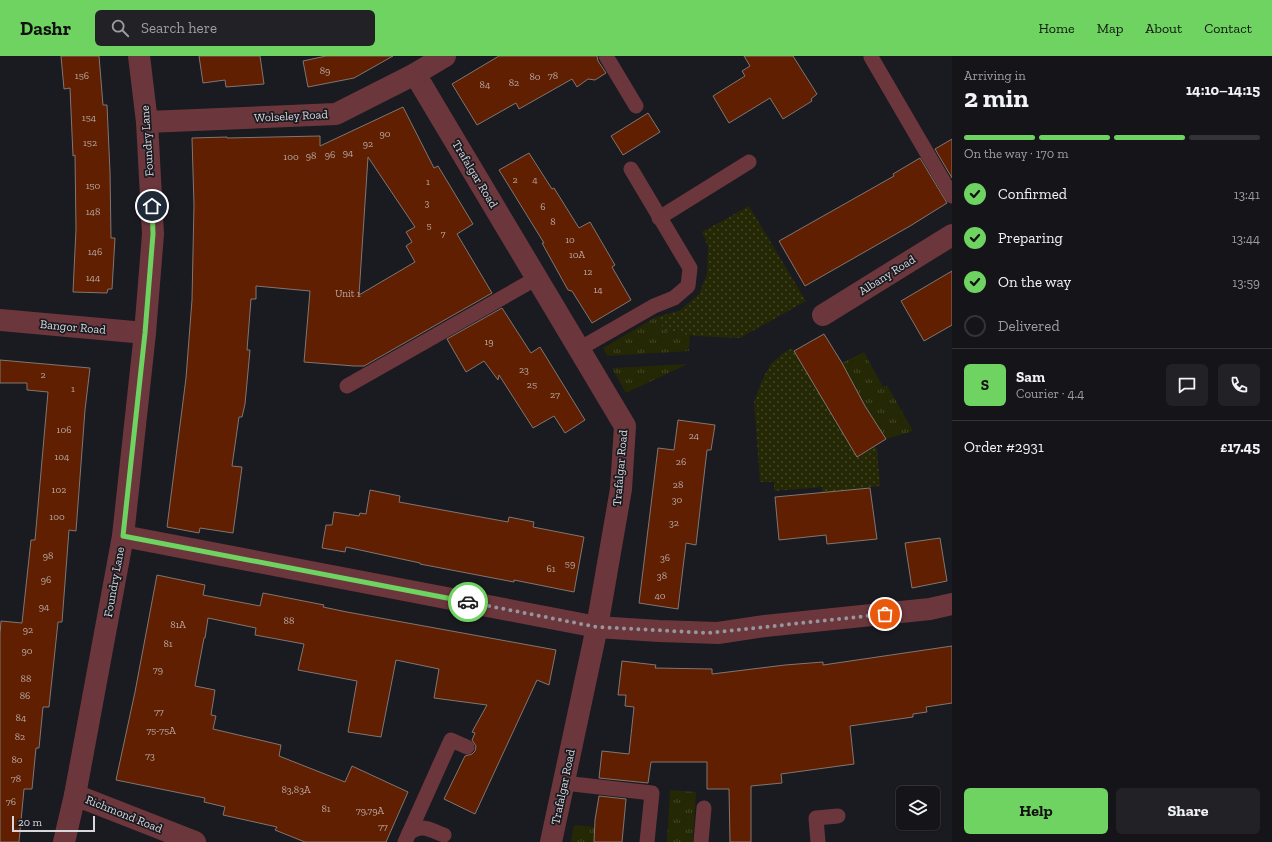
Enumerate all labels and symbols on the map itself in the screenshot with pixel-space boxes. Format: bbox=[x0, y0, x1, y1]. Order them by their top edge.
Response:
house number: 89 bbox=[320, 65, 330, 77]
house number: 156 bbox=[75, 70, 89, 82]
house number: 78 bbox=[548, 70, 558, 82]
house number: 80 bbox=[529, 71, 541, 83]
house number: 82 bbox=[509, 77, 519, 89]
house number: 84 bbox=[480, 79, 491, 91]
street label: Foundry Lane bbox=[138, 105, 156, 177]
street label: Wolseley Road bbox=[254, 107, 329, 125]
house number: 154 bbox=[82, 112, 97, 124]
house number: 90 bbox=[379, 128, 391, 140]
house number: 152 bbox=[83, 137, 97, 149]
house number: 92 bbox=[363, 138, 373, 150]
street label: Trafalgar Road bbox=[449, 138, 501, 211]
house number: 94 bbox=[343, 147, 354, 159]
house number: 96 bbox=[325, 149, 335, 161]
house number: 98 bbox=[306, 150, 316, 162]
house number: 100 bbox=[283, 151, 299, 163]
house number: 2 bbox=[512, 174, 518, 186]
house number: 4 bbox=[532, 174, 538, 186]
house number: 1 bbox=[426, 176, 430, 188]
house number: 150 bbox=[86, 180, 101, 192]
pin bbox=[135, 189, 169, 223]
house number: 3 bbox=[425, 197, 430, 209]
house number: 6 bbox=[540, 201, 546, 213]
house number: 148 bbox=[86, 206, 100, 218]
house number: 8 bbox=[550, 216, 556, 228]
house number: 5 bbox=[426, 220, 432, 232]
house number: 7 bbox=[441, 228, 446, 240]
house number: 10 bbox=[565, 234, 575, 246]
house number: 146 bbox=[88, 246, 102, 258]
house number: 10A bbox=[569, 249, 586, 261]
street label: Albany Road bbox=[856, 252, 918, 298]
house number: 12 bbox=[584, 266, 593, 278]
house number: 144 bbox=[86, 272, 101, 284]
house number: 14 bbox=[593, 284, 603, 296]
house number: Unit 1 bbox=[335, 288, 361, 300]
street label: Bangor Road bbox=[39, 317, 107, 337]
house number: 19 bbox=[484, 336, 494, 348]
house number: 23 bbox=[519, 364, 529, 376]
house number: 2 bbox=[40, 369, 46, 381]
house number: 25 bbox=[527, 379, 537, 391]
house number: 1 bbox=[71, 383, 75, 395]
house number: 27 bbox=[550, 389, 560, 401]
house number: 106 bbox=[57, 424, 71, 436]
street label: Trafalgar Road bbox=[610, 429, 630, 507]
house number: 24 bbox=[689, 430, 700, 442]
house number: 104 bbox=[55, 451, 70, 463]
house number: 26 bbox=[676, 456, 686, 468]
house number: 28 bbox=[673, 479, 683, 491]
house number: 102 bbox=[52, 484, 66, 496]
house number: 30 bbox=[672, 494, 683, 506]
house number: 100 bbox=[49, 511, 65, 523]
house number: 32 bbox=[669, 517, 679, 529]
street label: Foundry Lane bbox=[101, 545, 127, 618]
house number: 98 bbox=[43, 550, 53, 562]
house number: 36 bbox=[660, 552, 670, 564]
house number: 59 bbox=[565, 558, 575, 570]
house number: 61 bbox=[546, 563, 556, 575]
house number: 38 bbox=[657, 570, 667, 582]
house number: 96 bbox=[41, 574, 51, 586]
courier bbox=[448, 582, 488, 622]
house number: 40 bbox=[654, 590, 666, 602]
pin bbox=[868, 597, 902, 631]
house number: 94 bbox=[39, 601, 50, 613]
house number: 88 bbox=[284, 615, 294, 627]
house number: 81A bbox=[170, 619, 186, 631]
house number: 92 bbox=[23, 624, 33, 636]
house number: 81 bbox=[163, 638, 173, 650]
house number: 90 bbox=[21, 645, 33, 657]
house number: 79 bbox=[153, 664, 163, 676]
house number: 88 bbox=[21, 673, 31, 685]
house number: 86 bbox=[20, 690, 30, 702]
house number: 77 bbox=[154, 706, 164, 718]
house number: 84 bbox=[16, 712, 27, 724]
house number: 75-75A bbox=[146, 725, 176, 737]
house number: 82 bbox=[15, 731, 25, 743]
street label: Trafalgar Road bbox=[548, 748, 578, 826]
house number: 73 bbox=[145, 750, 155, 762]
house number: 80 bbox=[11, 754, 23, 766]
house number: 78 bbox=[11, 773, 21, 785]
house number: 83,83A bbox=[281, 784, 311, 796]
street label: Richmond Road bbox=[84, 792, 165, 836]
house number: 76 bbox=[6, 796, 16, 808]
house number: 81 bbox=[321, 803, 331, 815]
house number: 79,79A bbox=[356, 805, 385, 817]
scale bar bbox=[12, 814, 95, 833]
house number: 77 bbox=[378, 821, 388, 833]

